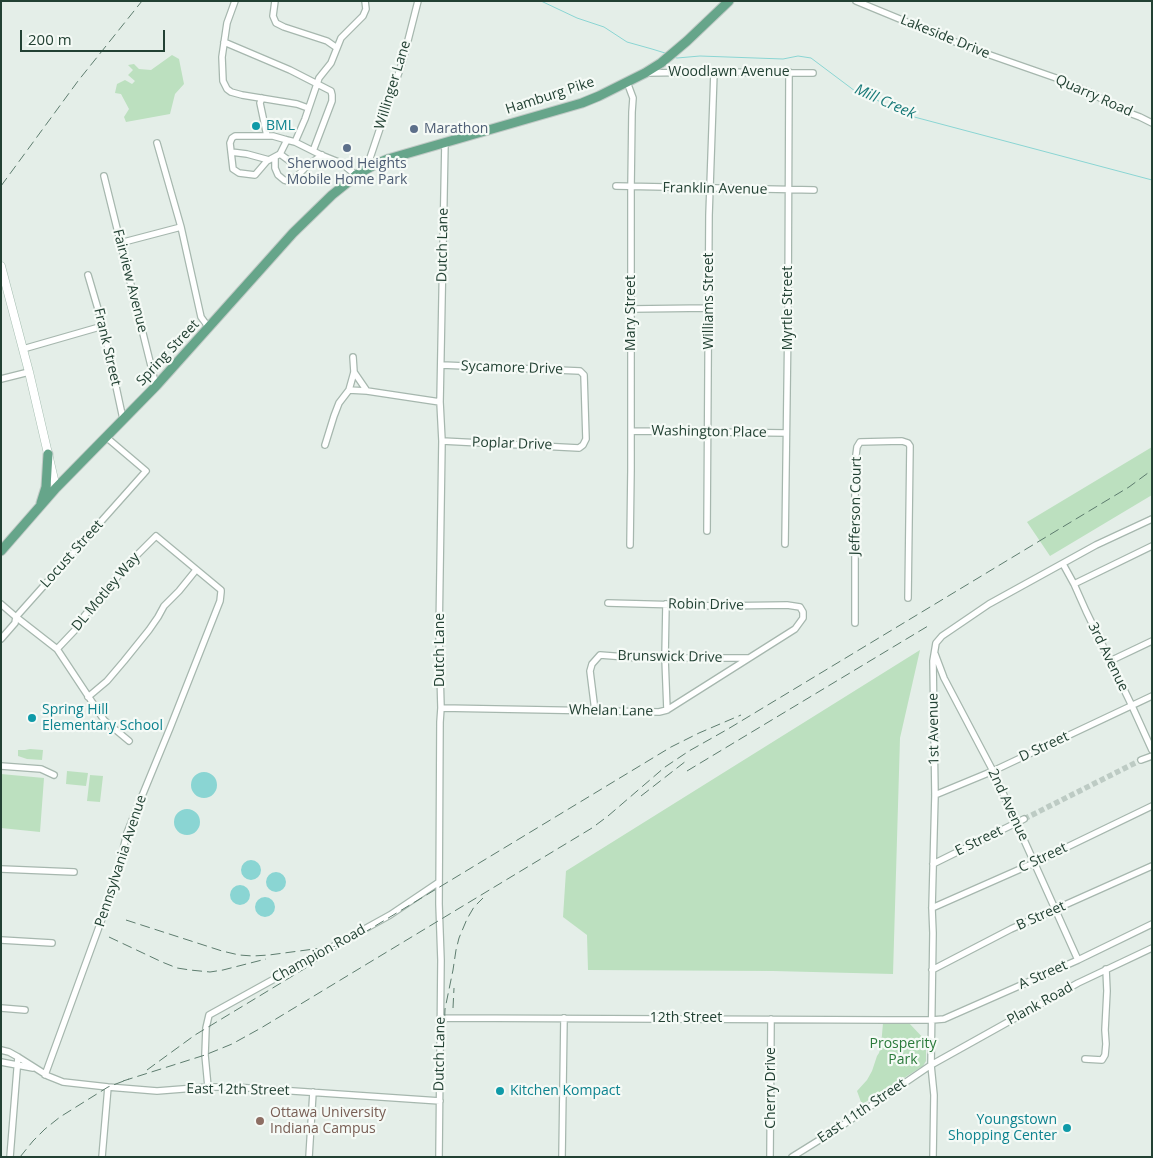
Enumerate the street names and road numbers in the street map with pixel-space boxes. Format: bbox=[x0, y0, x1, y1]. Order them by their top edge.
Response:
street label: Lakeside Drive bbox=[898, 11, 992, 63]
street label: Willinger Lane bbox=[372, 39, 414, 131]
street label: Woodlawn Avenue bbox=[668, 64, 790, 80]
street label: Quarry Road bbox=[1053, 71, 1135, 121]
street label: Hamburg Pike bbox=[503, 74, 597, 118]
street label: Franklin Avenue bbox=[663, 180, 767, 198]
street label: Dutch Lane bbox=[434, 208, 452, 282]
street label: Fairview Avenue bbox=[109, 228, 151, 334]
street label: Williams Street bbox=[701, 252, 717, 350]
street label: Myrtle Street bbox=[780, 266, 796, 350]
street label: Mary Street bbox=[623, 275, 639, 351]
street label: Frank Street bbox=[90, 306, 124, 388]
street label: Spring Street bbox=[133, 316, 203, 390]
street label: Sycamore Drive bbox=[461, 358, 563, 378]
street label: Washington Place bbox=[651, 423, 767, 441]
street label: Poplar Drive bbox=[472, 434, 552, 454]
street label: Jefferson Court bbox=[847, 457, 865, 555]
street label: Locust Street bbox=[37, 517, 107, 591]
street label: DL Motley Way bbox=[68, 549, 144, 635]
street label: Robin Drive bbox=[668, 596, 744, 614]
street label: Dutch Lane bbox=[432, 613, 448, 687]
street label: 3rd Avenue bbox=[1084, 620, 1132, 694]
street label: Brunswick Drive bbox=[617, 648, 723, 666]
street label: 1st Avenue bbox=[925, 693, 943, 765]
street label: Whelan Lane bbox=[569, 702, 653, 720]
street label: D Street bbox=[1016, 728, 1072, 766]
street label: 2nd Avenue bbox=[984, 766, 1032, 844]
street label: Pennsylvania Avenue bbox=[92, 793, 150, 929]
street label: E Street bbox=[953, 822, 1005, 860]
street label: C Street bbox=[1016, 839, 1070, 877]
street label: B Street bbox=[1014, 898, 1068, 934]
street label: Champion Road bbox=[269, 921, 369, 987]
street label: A Street bbox=[1016, 957, 1070, 993]
street label: Plank Road bbox=[1004, 979, 1076, 1029]
street label: 12th Street bbox=[650, 1010, 722, 1026]
street label: Dutch Lane bbox=[431, 1017, 449, 1091]
street label: Cherry Drive bbox=[763, 1047, 779, 1129]
street label: East 11th Street bbox=[815, 1075, 909, 1147]
street label: East 12th Street bbox=[186, 1081, 290, 1099]

